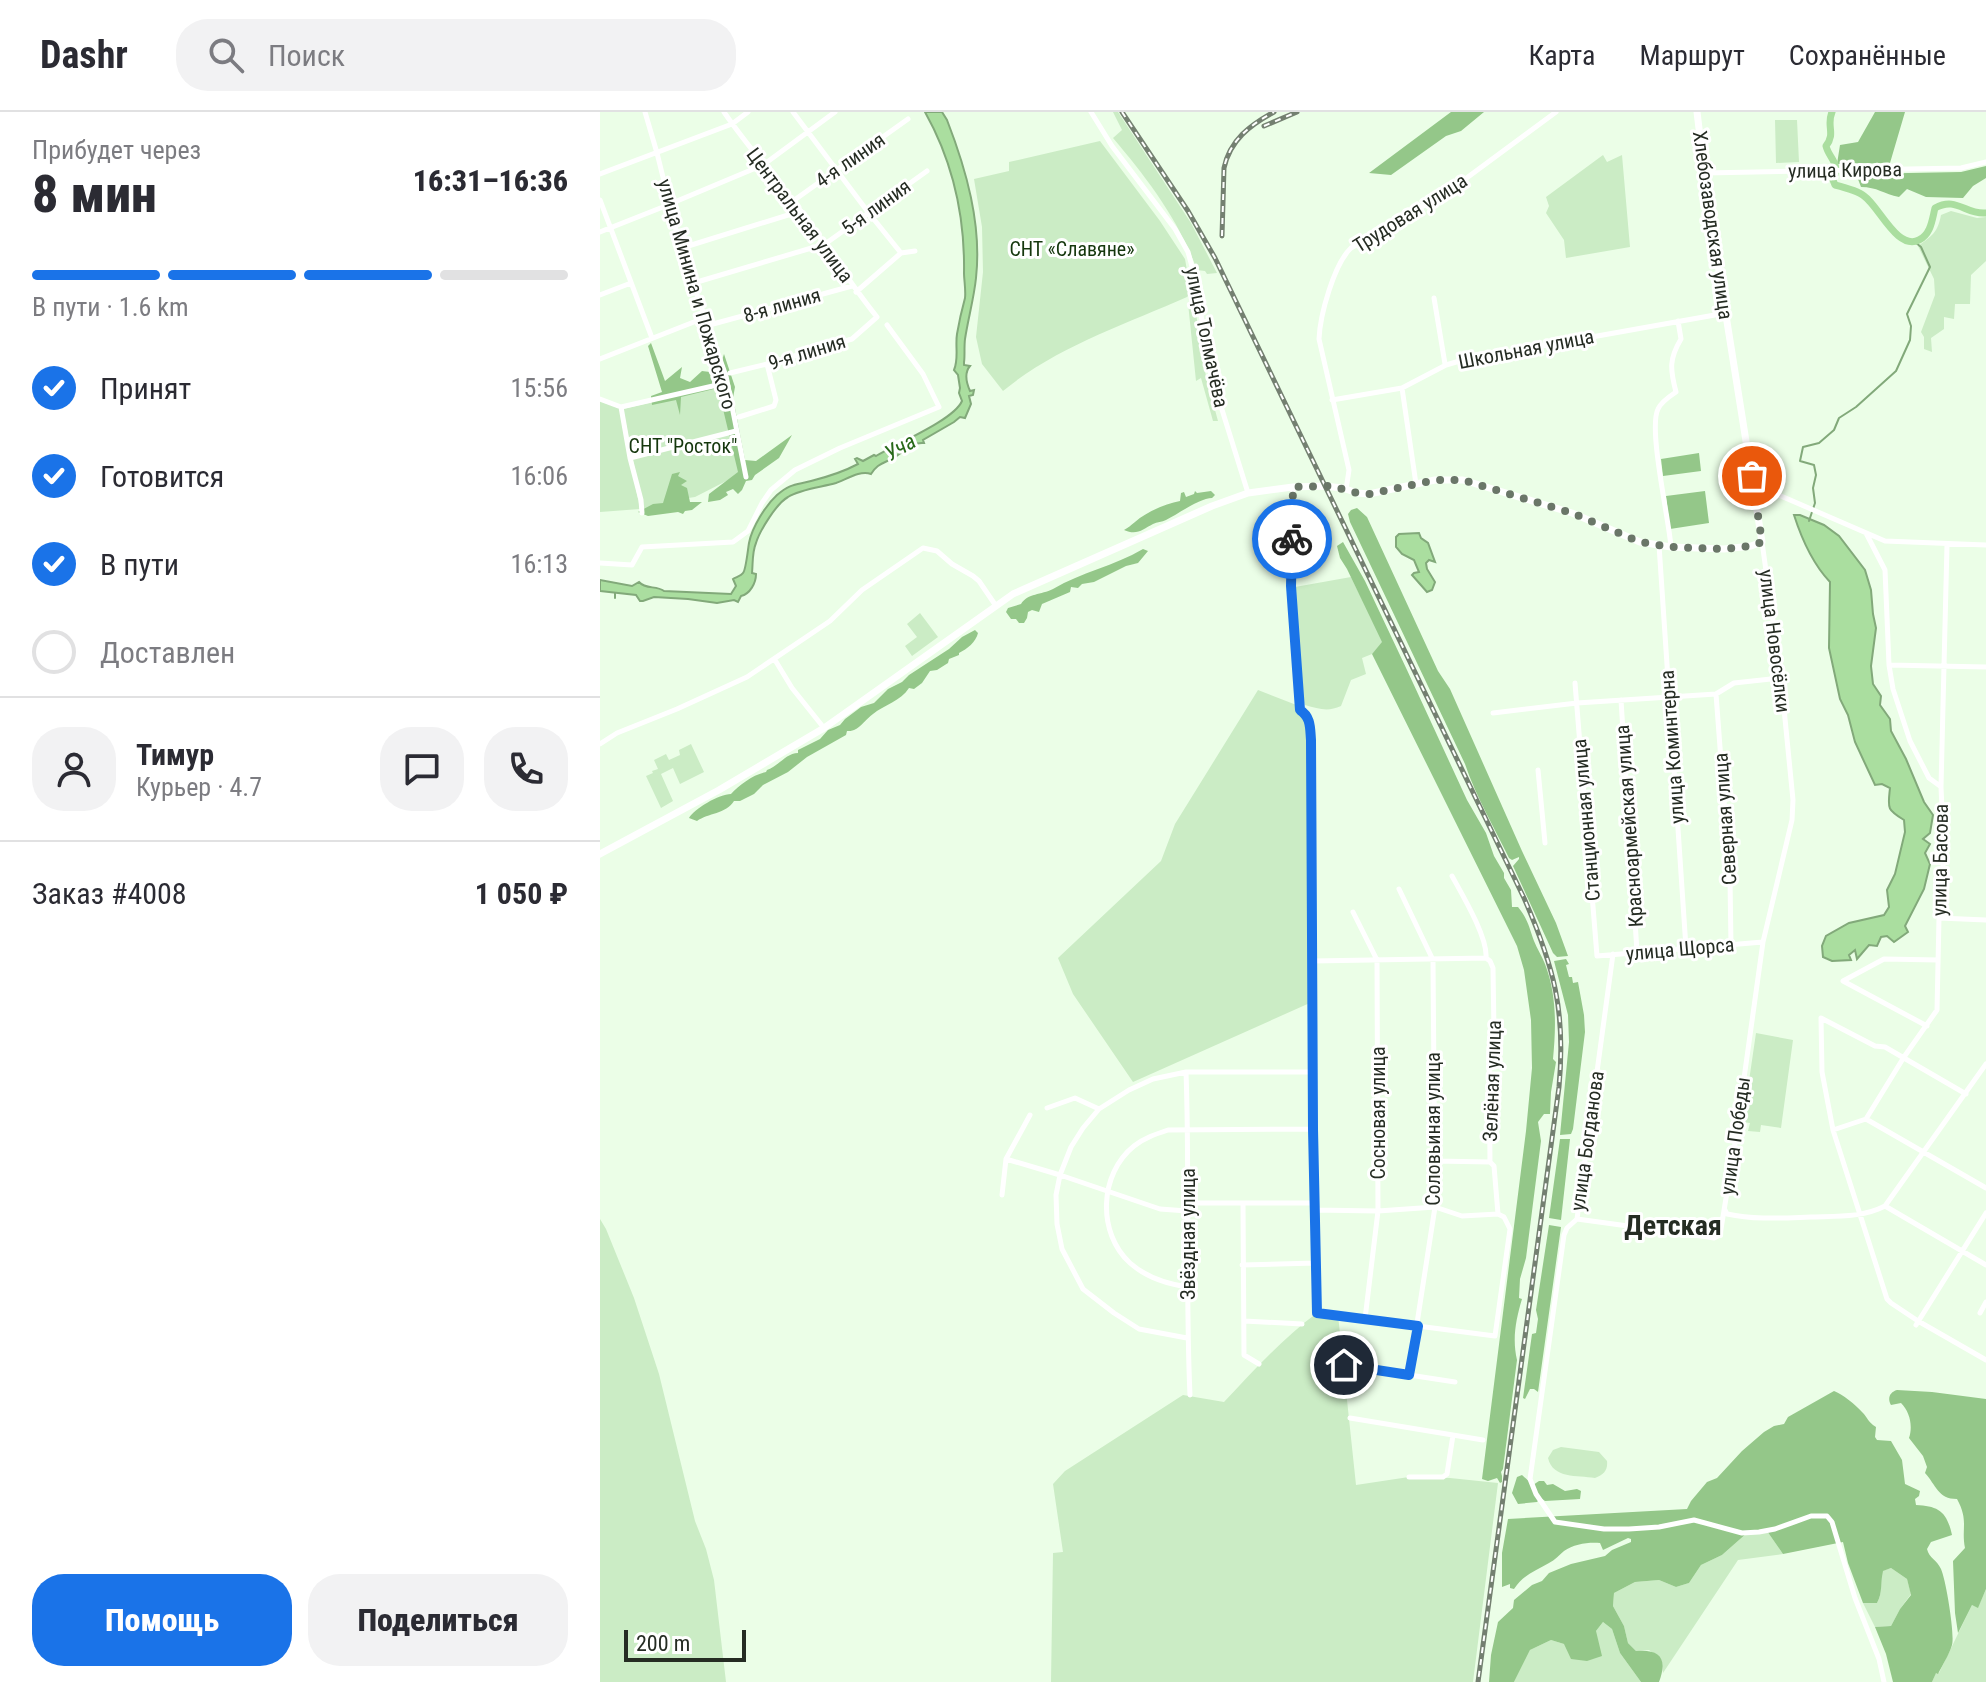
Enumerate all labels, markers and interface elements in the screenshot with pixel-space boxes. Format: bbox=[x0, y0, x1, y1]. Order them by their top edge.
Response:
search box bbox=[176, 19, 736, 91]
text: Dashr bbox=[40, 33, 128, 77]
icon: search bbox=[204, 33, 248, 77]
text: Поиск bbox=[268, 38, 345, 73]
text: Карта bbox=[1529, 39, 1595, 72]
text: Маршрут bbox=[1639, 39, 1745, 72]
text: Сохранённые bbox=[1789, 39, 1946, 72]
street label: 4-я линия bbox=[811, 127, 889, 193]
street label: Хлебозаводская улица bbox=[1688, 129, 1738, 321]
text: Прибудет через bbox=[32, 135, 201, 165]
street label: Центральная улица bbox=[742, 143, 858, 287]
street label: улица Кирова bbox=[1788, 157, 1902, 183]
text: 16:31–16:36 bbox=[413, 163, 568, 198]
text: 8 мин bbox=[32, 164, 157, 225]
street label: Трудовая улица bbox=[1349, 168, 1471, 258]
street label: 5-я линия bbox=[837, 174, 915, 240]
street label: улица Минина и Пожарского bbox=[653, 176, 741, 412]
park label: СНТ «Славяне» bbox=[1009, 237, 1135, 261]
street label: улица Толмачёва bbox=[1180, 264, 1234, 410]
street label: 8-я линия bbox=[740, 283, 824, 327]
text: В пути · 1.6 km bbox=[32, 292, 189, 322]
street label: Школьная улица bbox=[1456, 324, 1596, 374]
street label: 9-я линия bbox=[765, 329, 849, 375]
icon: check bbox=[32, 366, 76, 410]
text: Принят bbox=[100, 371, 191, 406]
text: 15:56 bbox=[511, 373, 568, 403]
water label: Уча bbox=[880, 428, 920, 466]
park label: СНТ "Росток" bbox=[629, 434, 737, 458]
pin bbox=[1718, 442, 1786, 510]
icon: check bbox=[32, 454, 76, 498]
icon: bag bbox=[1730, 454, 1774, 498]
text: Готовится bbox=[100, 459, 224, 494]
text: 16:06 bbox=[511, 461, 568, 491]
courier bbox=[1252, 499, 1332, 579]
icon: bike bbox=[1270, 517, 1314, 561]
icon: check bbox=[32, 542, 76, 586]
text: В пути bbox=[100, 547, 179, 582]
text: 16:13 bbox=[511, 549, 568, 579]
street label: улица Новосёлки bbox=[1754, 568, 1796, 714]
text: Доставлен bbox=[100, 635, 235, 670]
street label: улица Коминтерна bbox=[1655, 669, 1689, 825]
street label: Красноармейская улица bbox=[1610, 724, 1648, 928]
button: person bbox=[32, 727, 116, 811]
button: chat bbox=[380, 727, 464, 811]
button: phone bbox=[484, 727, 568, 811]
text: Тимур bbox=[136, 737, 214, 772]
street label: Станционная улица bbox=[1567, 738, 1605, 902]
street label: Северная улица bbox=[1708, 752, 1742, 886]
text: Курьер · 4.7 bbox=[136, 772, 262, 802]
street label: улица Басова bbox=[1927, 804, 1953, 916]
text: Заказ #4008 bbox=[32, 876, 187, 911]
text: 1 050 ₽ bbox=[475, 876, 568, 911]
street label: улица Щорса bbox=[1625, 932, 1735, 966]
street label: Зелёная улица bbox=[1478, 1020, 1506, 1142]
street label: Сосновая улица bbox=[1366, 1046, 1390, 1180]
street label: Соловьиная улица bbox=[1421, 1052, 1445, 1206]
street label: улица Богданова bbox=[1565, 1069, 1609, 1213]
street label: улица Победы bbox=[1715, 1075, 1755, 1197]
street label: Звёздная улица bbox=[1176, 1168, 1200, 1300]
district label: Детская bbox=[1624, 1209, 1722, 1242]
pin bbox=[1310, 1331, 1378, 1399]
icon: home bbox=[1322, 1343, 1366, 1387]
button: Помощь bbox=[32, 1574, 292, 1666]
button: Поделиться bbox=[308, 1574, 568, 1666]
scale bar bbox=[624, 1626, 746, 1662]
text: 200 m bbox=[636, 1631, 690, 1656]

